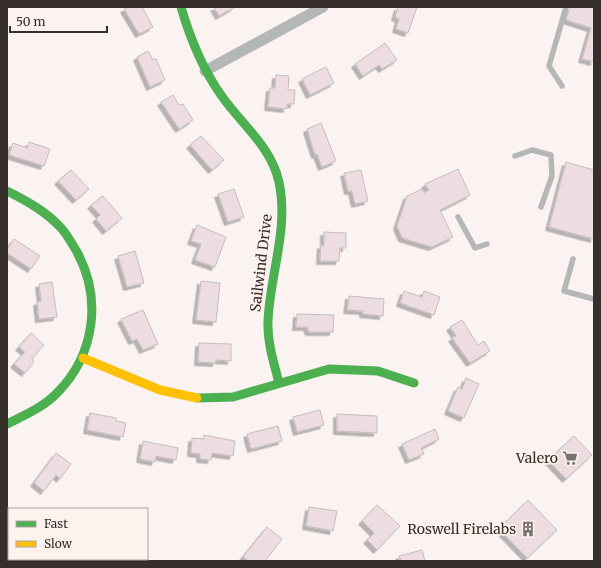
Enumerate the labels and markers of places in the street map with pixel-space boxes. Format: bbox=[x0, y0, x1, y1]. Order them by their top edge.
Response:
place label: Valero bbox=[515, 449, 558, 467]
supermarket icon: Valero bbox=[561, 449, 579, 467]
place label: Roswell Firelabs bbox=[407, 520, 516, 538]
building icon: Roswell Firelabs bbox=[519, 520, 537, 538]

